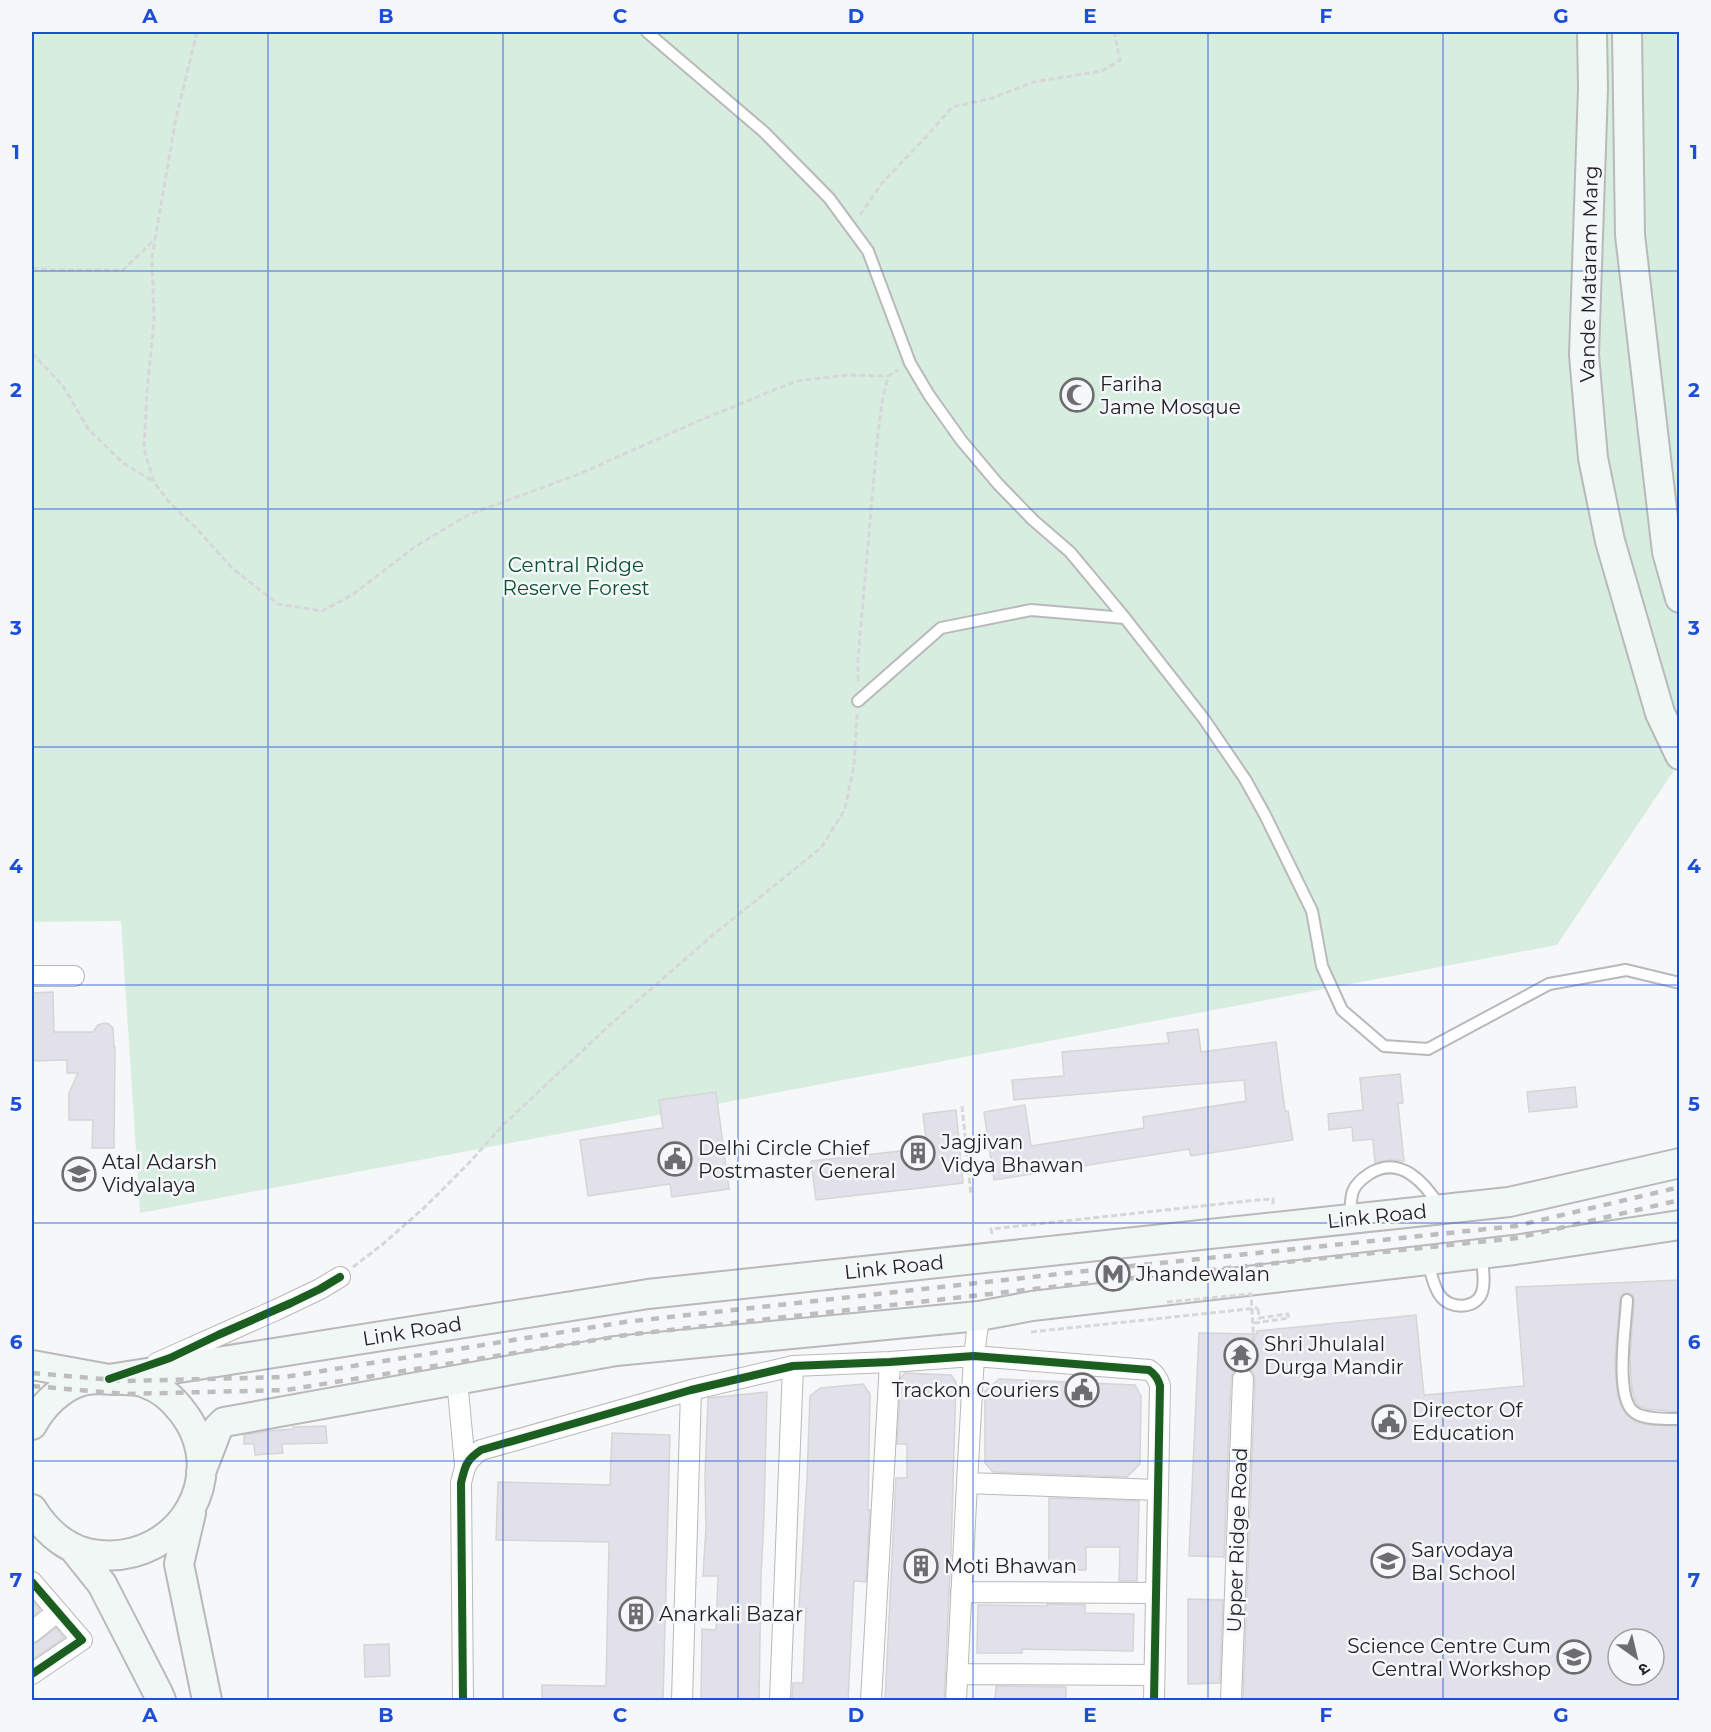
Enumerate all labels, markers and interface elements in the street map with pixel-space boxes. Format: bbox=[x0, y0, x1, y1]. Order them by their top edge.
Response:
text: A bbox=[141, 4, 158, 28]
text: B bbox=[378, 4, 394, 28]
text: C bbox=[613, 4, 628, 28]
text: D bbox=[848, 4, 864, 28]
text: E bbox=[1083, 4, 1097, 28]
text: F bbox=[1320, 4, 1333, 28]
text: G bbox=[1553, 4, 1569, 28]
text: 1 bbox=[12, 140, 20, 164]
text: 1 bbox=[1690, 140, 1698, 164]
street label: Vande Mataram Marg bbox=[1575, 165, 1603, 383]
place label: Fariha Jame Mosque bbox=[1099, 372, 1241, 419]
mosque icon: Fariha Jame Mosque bbox=[1059, 377, 1095, 413]
text: 2 bbox=[10, 378, 22, 402]
text: 2 bbox=[1688, 378, 1700, 402]
park label: Central Ridge Reserve Forest bbox=[502, 553, 650, 600]
text: 3 bbox=[9, 616, 22, 640]
text: 3 bbox=[1687, 616, 1700, 640]
text: 4 bbox=[9, 854, 23, 878]
text: 4 bbox=[1687, 854, 1701, 878]
text: 5 bbox=[10, 1092, 22, 1116]
text: 5 bbox=[1688, 1092, 1700, 1116]
place label: Jagjivan Vidya Bhawan bbox=[940, 1130, 1084, 1177]
building icon: Jagjivan Vidya Bhawan bbox=[900, 1135, 936, 1171]
place label: Delhi Circle Chief Postmaster General bbox=[698, 1136, 896, 1183]
public building icon: Delhi Circle Chief Postmaster General bbox=[657, 1141, 693, 1177]
place label: Atal Adarsh Vidyalaya bbox=[102, 1150, 217, 1197]
school or university icon: Atal Adarsh Vidyalaya bbox=[61, 1156, 97, 1192]
street label: Link Road bbox=[1326, 1199, 1428, 1233]
street label: Link Road bbox=[843, 1250, 945, 1284]
metro station icon: Jhandewalan bbox=[1095, 1256, 1131, 1292]
place label: Jhandewalan bbox=[1135, 1262, 1270, 1286]
street label: Link Road bbox=[361, 1311, 463, 1351]
text: 6 bbox=[10, 1330, 23, 1354]
text: 6 bbox=[1688, 1330, 1701, 1354]
place label: Shri Jhulalal Durga Mandir bbox=[1264, 1332, 1404, 1379]
temple icon: Shri Jhulalal Durga Mandir bbox=[1223, 1337, 1259, 1373]
public building icon: Trackon Couriers bbox=[1064, 1372, 1100, 1408]
place label: Trackon Couriers bbox=[892, 1378, 1059, 1402]
place label: Director Of Education bbox=[1412, 1398, 1523, 1445]
public building icon: Director Of Education bbox=[1371, 1404, 1407, 1440]
street label: Upper Ridge Road bbox=[1222, 1447, 1252, 1633]
place label: Sarvodaya Bal School bbox=[1411, 1538, 1516, 1585]
school or university icon: Sarvodaya Bal School bbox=[1370, 1543, 1406, 1579]
building icon: Moti Bhawan bbox=[903, 1548, 939, 1584]
place label: Moti Bhawan bbox=[944, 1554, 1077, 1578]
text: 7 bbox=[10, 1568, 22, 1592]
text: 7 bbox=[1688, 1568, 1700, 1592]
building icon: Anarkali Bazar bbox=[618, 1596, 654, 1632]
place label: Anarkali Bazar bbox=[659, 1602, 803, 1626]
north arrow bbox=[1606, 1627, 1666, 1687]
place label: Science Centre Cum Central Workshop bbox=[1347, 1634, 1551, 1681]
school or university icon: Science Centre Cum Central Workshop bbox=[1556, 1639, 1592, 1675]
text: उ bbox=[1634, 1659, 1653, 1680]
text: A bbox=[141, 1703, 158, 1727]
text: B bbox=[378, 1703, 394, 1727]
text: C bbox=[613, 1703, 628, 1727]
text: D bbox=[848, 1703, 864, 1727]
text: E bbox=[1083, 1703, 1097, 1727]
text: F bbox=[1320, 1703, 1333, 1727]
text: G bbox=[1553, 1703, 1569, 1727]

